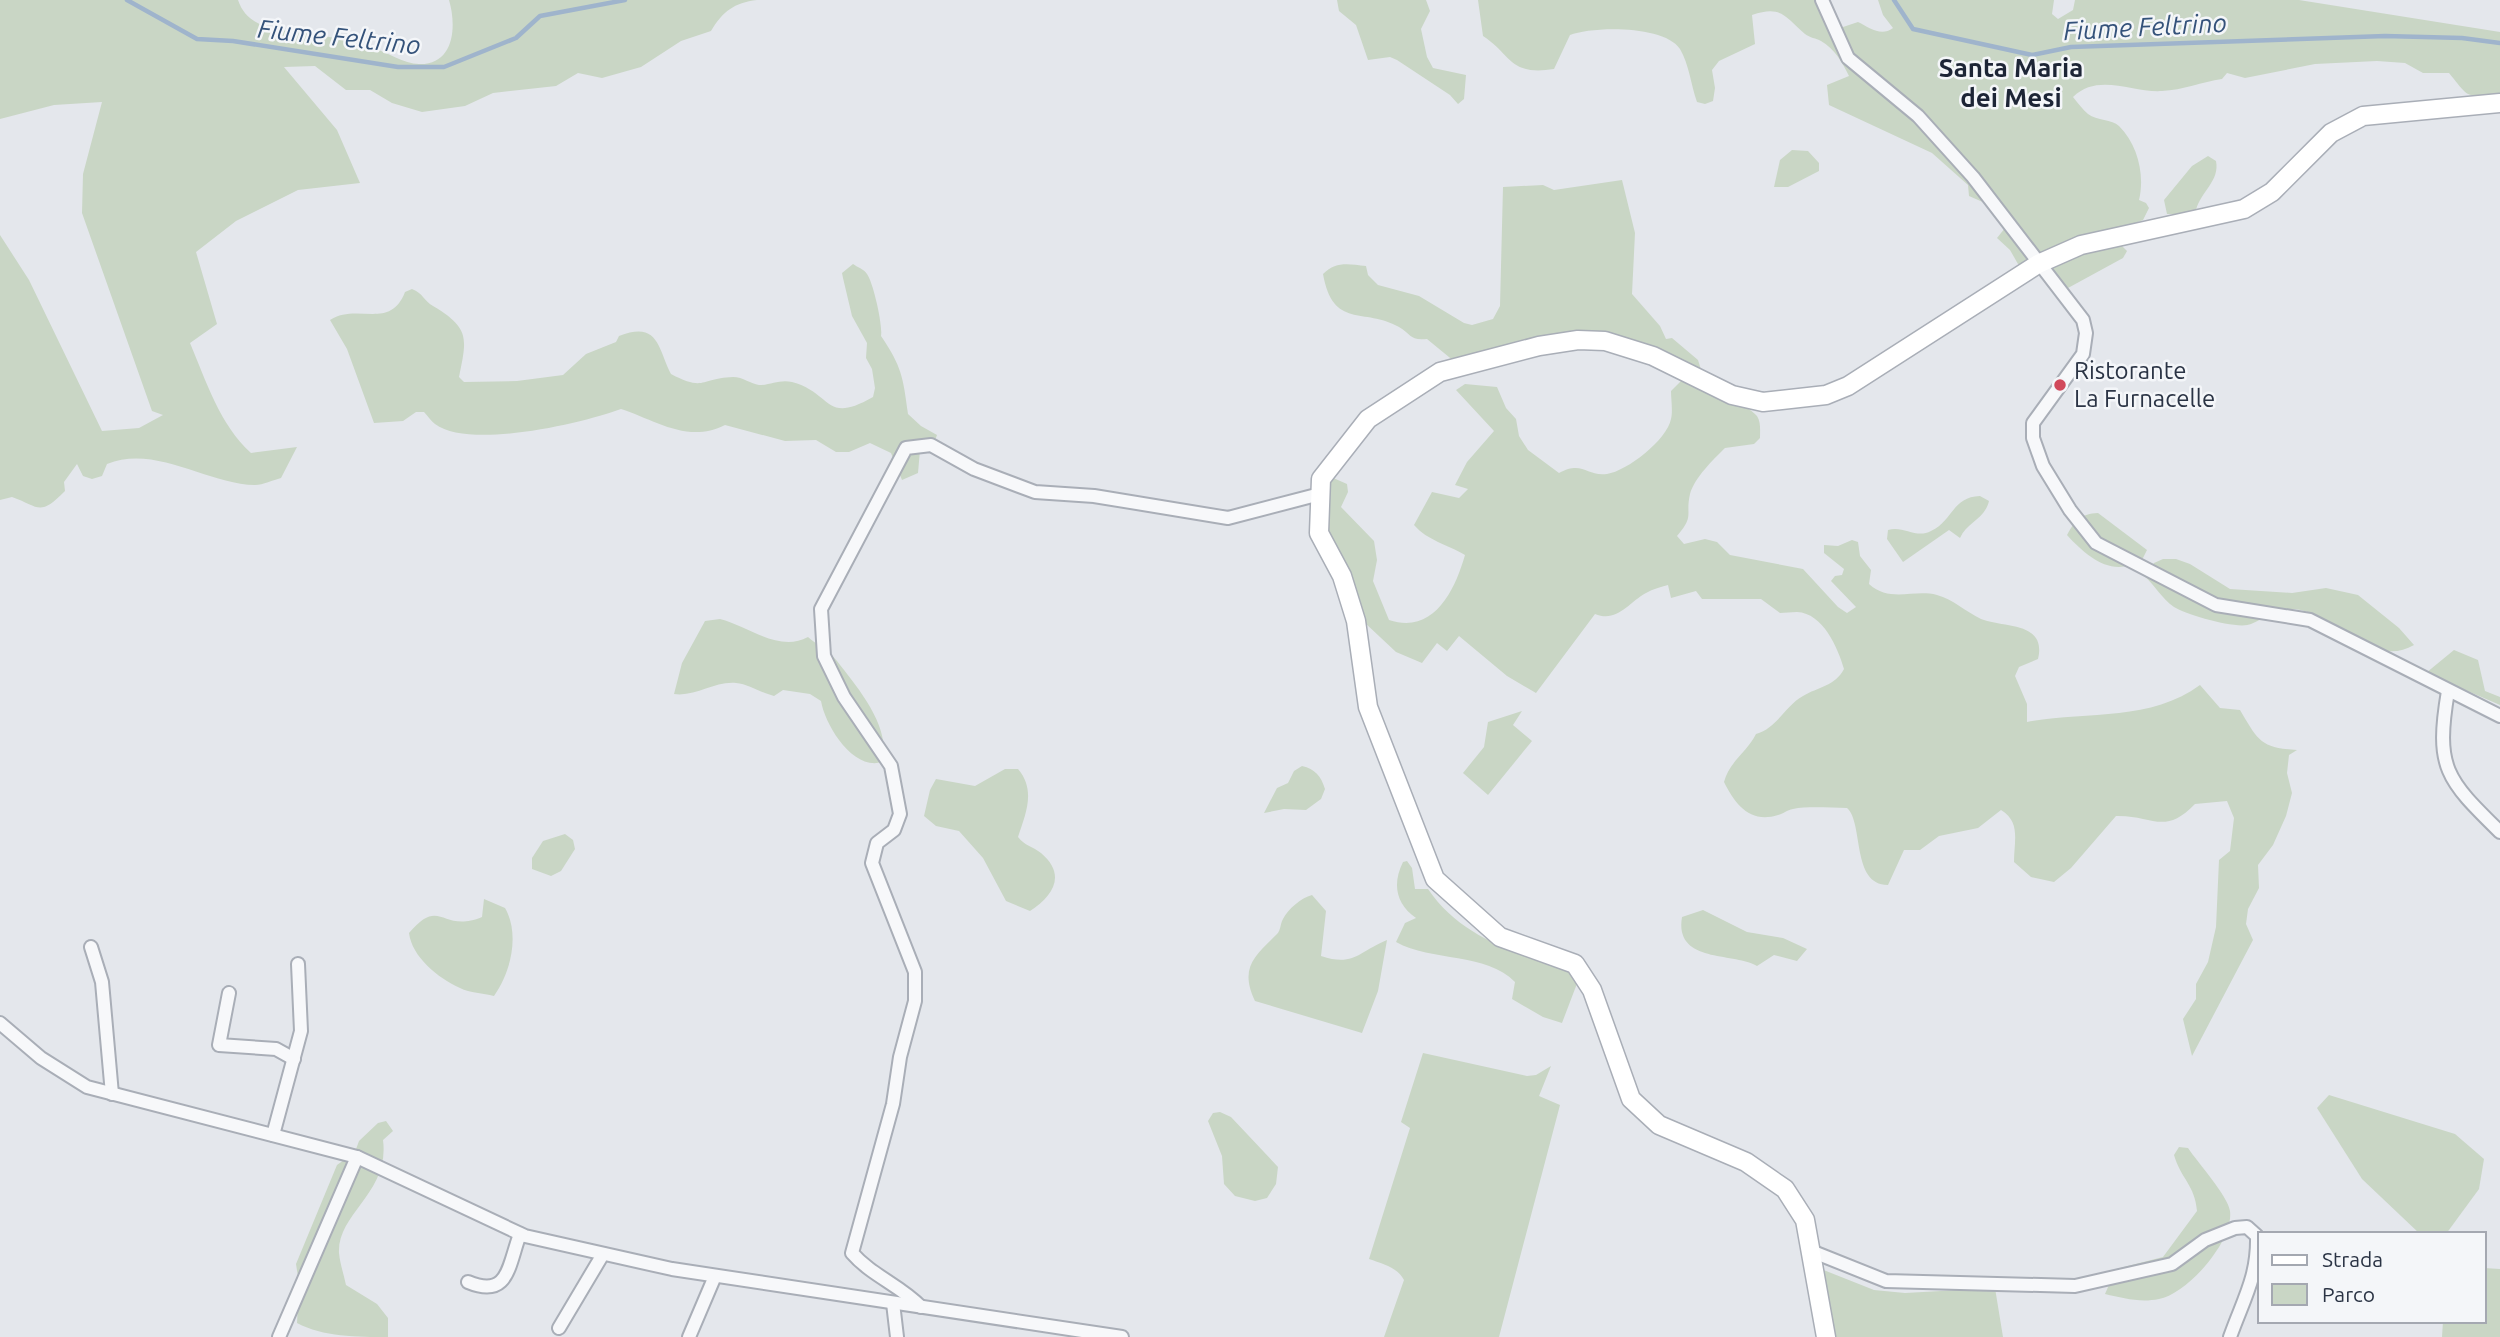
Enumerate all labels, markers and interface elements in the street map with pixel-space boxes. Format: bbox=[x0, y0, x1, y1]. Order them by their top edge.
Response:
water label: Fiume Feltrino bbox=[2063, 8, 2227, 45]
water label: Fiume Feltrino bbox=[256, 14, 422, 59]
district label: Santa Maria dei Mesi bbox=[1939, 53, 2083, 112]
place label: Ristorante La Furnacelle bbox=[2074, 357, 2215, 412]
marker: Ristorante La Furnacelle bbox=[2052, 377, 2068, 393]
legend bbox=[2258, 1232, 2486, 1323]
text: Strada bbox=[2322, 1247, 2383, 1271]
text: Parco bbox=[2322, 1282, 2375, 1306]

